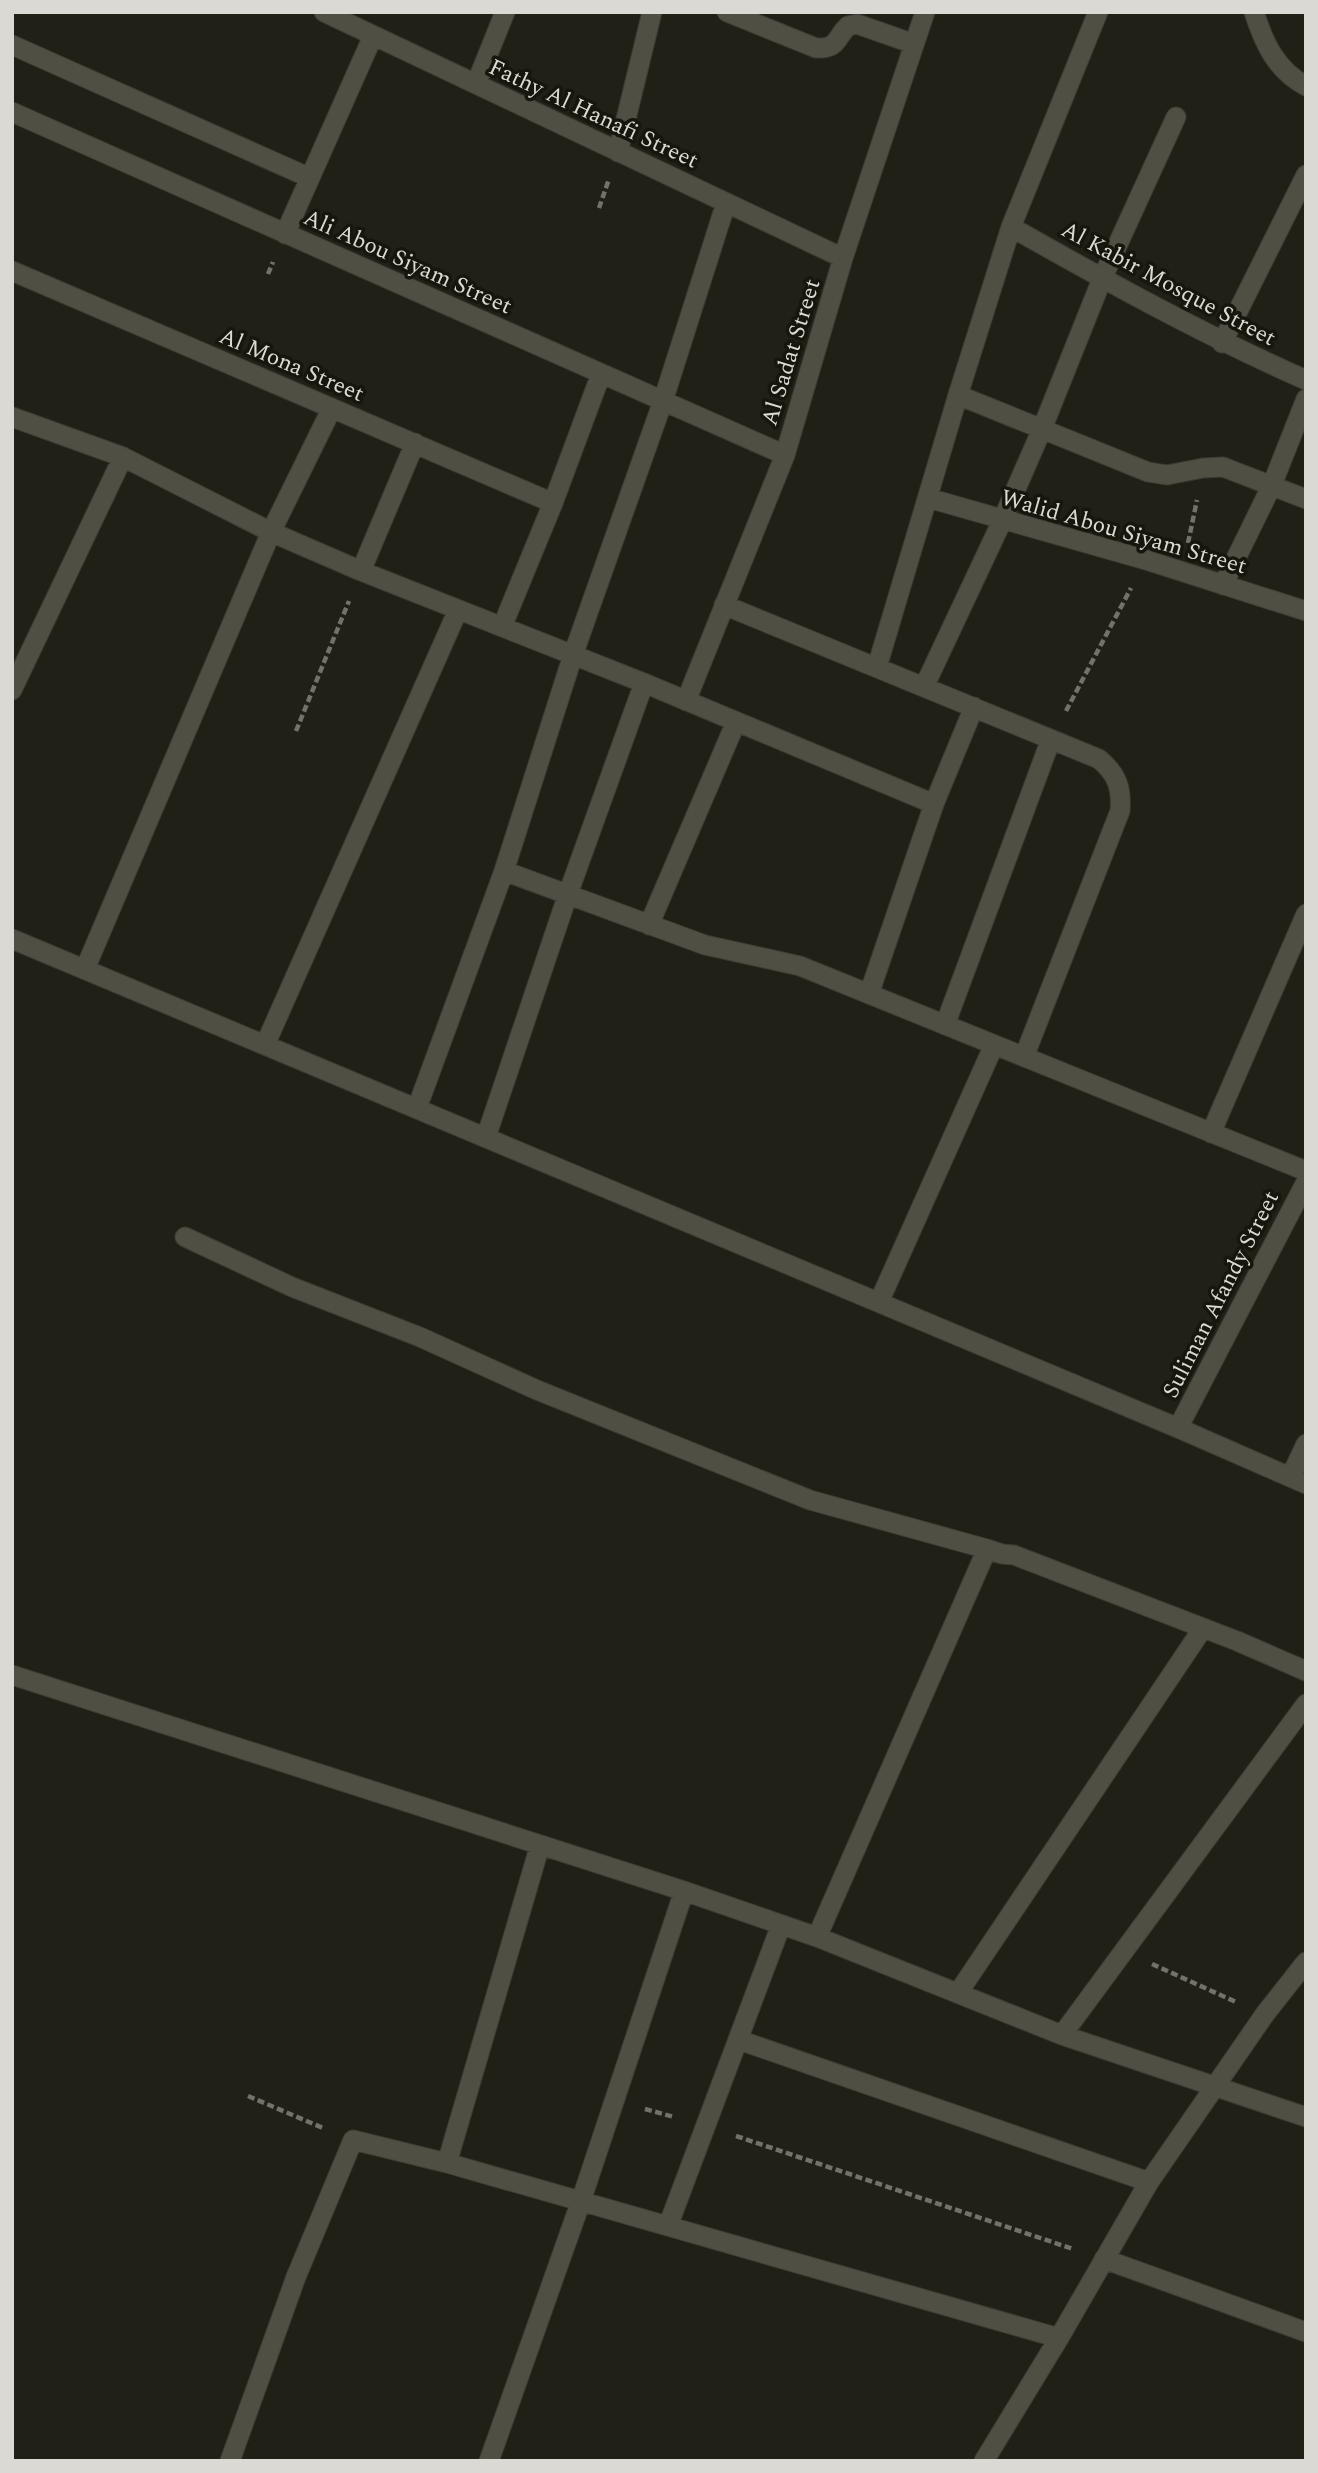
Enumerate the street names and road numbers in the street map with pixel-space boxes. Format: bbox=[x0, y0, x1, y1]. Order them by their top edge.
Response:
street label: Fathy Al Hanafi Street bbox=[483, 50, 704, 178]
street label: Ali Abou Siyam Street bbox=[297, 201, 517, 324]
street label: Al Kabir Mosque Street bbox=[1055, 213, 1282, 356]
street label: Al Sadat Street bbox=[753, 275, 830, 430]
street label: Al Mona Street bbox=[213, 319, 369, 412]
street label: Walid Abou Siyam Street bbox=[997, 481, 1251, 584]
street label: Suliman Afandy Street bbox=[1154, 1185, 1289, 1404]

